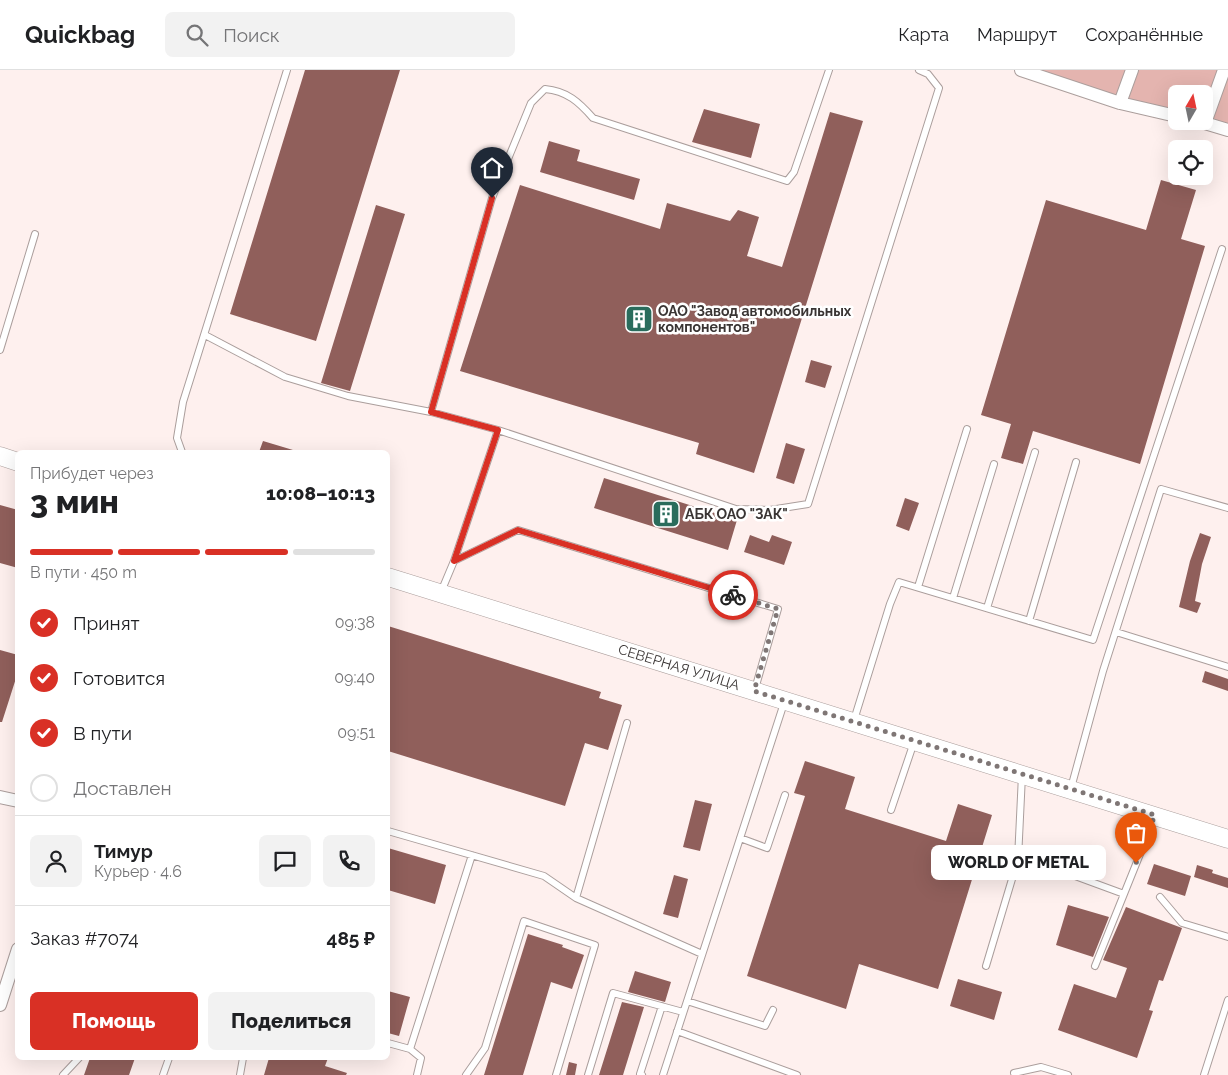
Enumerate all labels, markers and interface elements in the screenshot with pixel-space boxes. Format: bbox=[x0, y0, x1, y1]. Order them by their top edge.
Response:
search box bbox=[165, 12, 515, 57]
text: Quickbag bbox=[25, 20, 135, 49]
icon: search bbox=[183, 21, 211, 49]
text: Поиск bbox=[223, 24, 280, 46]
text: Карта bbox=[898, 24, 949, 45]
text: Маршрут bbox=[977, 24, 1057, 45]
text: Сохранённые bbox=[1085, 24, 1203, 45]
north arrow bbox=[1168, 85, 1212, 130]
map controls bbox=[1168, 85, 1213, 185]
button: locate bbox=[1168, 140, 1213, 185]
pin bbox=[471, 147, 513, 198]
icon: home bbox=[478, 154, 506, 182]
place label: ОАО "Завод автомобильных компонентов" bbox=[658, 303, 852, 335]
building icon: ОАО "Завод автомобильных компонентов" bbox=[624, 304, 654, 334]
text: Прибудет через bbox=[30, 464, 154, 483]
text: 10:08–10:13 bbox=[266, 482, 375, 504]
text: 3 мин bbox=[30, 483, 119, 520]
building icon: АБК ОАО "ЗАК" bbox=[651, 499, 681, 529]
place label: АБК ОАО "ЗАК" bbox=[685, 506, 788, 522]
text: В пути · 450 m bbox=[30, 563, 137, 582]
courier bbox=[708, 570, 758, 620]
icon: bike bbox=[719, 581, 747, 609]
icon: check bbox=[30, 609, 58, 637]
text: Принят bbox=[73, 612, 140, 634]
text: 09:38 bbox=[335, 613, 375, 632]
street label: СЕВЕРНАЯ УЛИЦА bbox=[616, 641, 742, 693]
icon: check bbox=[30, 664, 58, 692]
text: Готовится bbox=[73, 667, 165, 689]
text: 09:40 bbox=[334, 668, 375, 687]
icon: check bbox=[30, 719, 58, 747]
text: В пути bbox=[73, 722, 132, 744]
text: 09:51 bbox=[337, 723, 375, 742]
text: Доставлен bbox=[73, 777, 172, 799]
pin bbox=[1115, 812, 1157, 863]
icon: bag bbox=[1122, 819, 1150, 847]
button: person bbox=[30, 835, 82, 887]
button: chat bbox=[259, 835, 311, 887]
button: phone bbox=[323, 835, 375, 887]
text: Тимур bbox=[94, 840, 153, 862]
callout: WORLD OF METAL bbox=[931, 846, 1106, 880]
text: WORLD OF METAL bbox=[948, 853, 1089, 872]
text: Курьер · 4.6 bbox=[94, 862, 182, 881]
text: Заказ #7074 bbox=[30, 927, 139, 949]
text: 485 ₽ bbox=[327, 927, 375, 949]
button: Помощь bbox=[30, 992, 198, 1050]
button: Поделиться bbox=[208, 992, 375, 1050]

